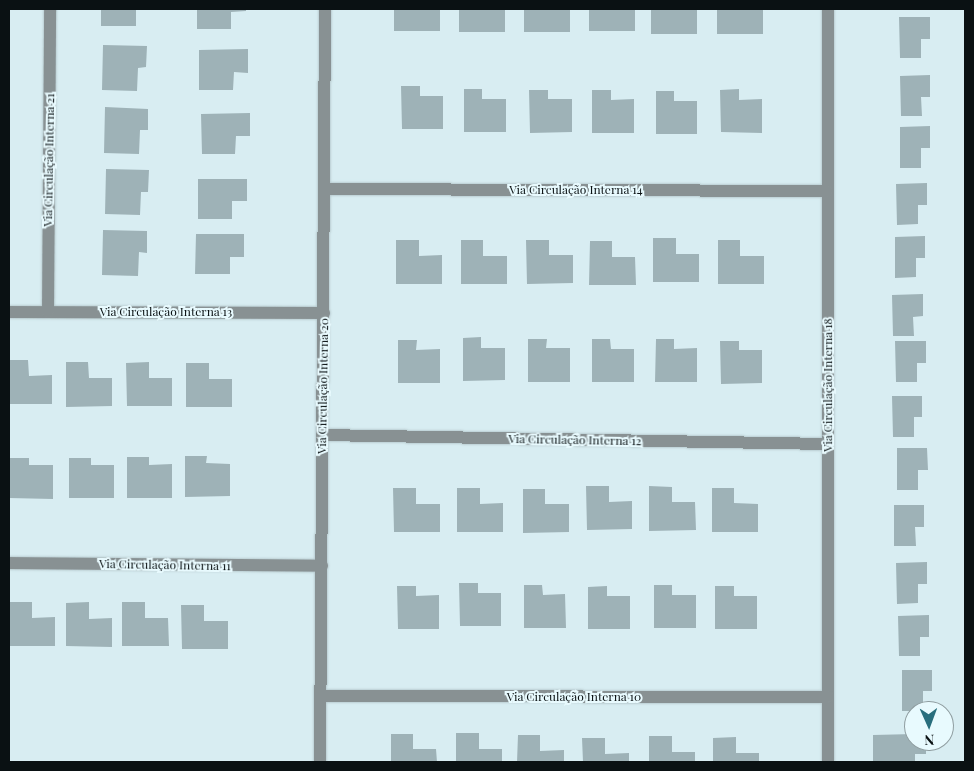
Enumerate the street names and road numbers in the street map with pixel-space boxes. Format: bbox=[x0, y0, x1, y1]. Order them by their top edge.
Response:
street label: Via Circulação Interna 21 bbox=[41, 93, 57, 227]
street label: Via Circulação Interna 14 bbox=[509, 183, 643, 197]
street label: Via Circulação Interna 13 bbox=[100, 305, 232, 319]
street label: Via Circulação Interna 20 bbox=[315, 318, 331, 454]
street label: Via Circulação Interna 18 bbox=[821, 318, 835, 452]
street label: Via Circulação Interna 12 bbox=[508, 432, 642, 448]
street label: Via Circulação Interna 11 bbox=[99, 557, 231, 573]
street label: Via Circulação Interna 10 bbox=[507, 690, 641, 704]

